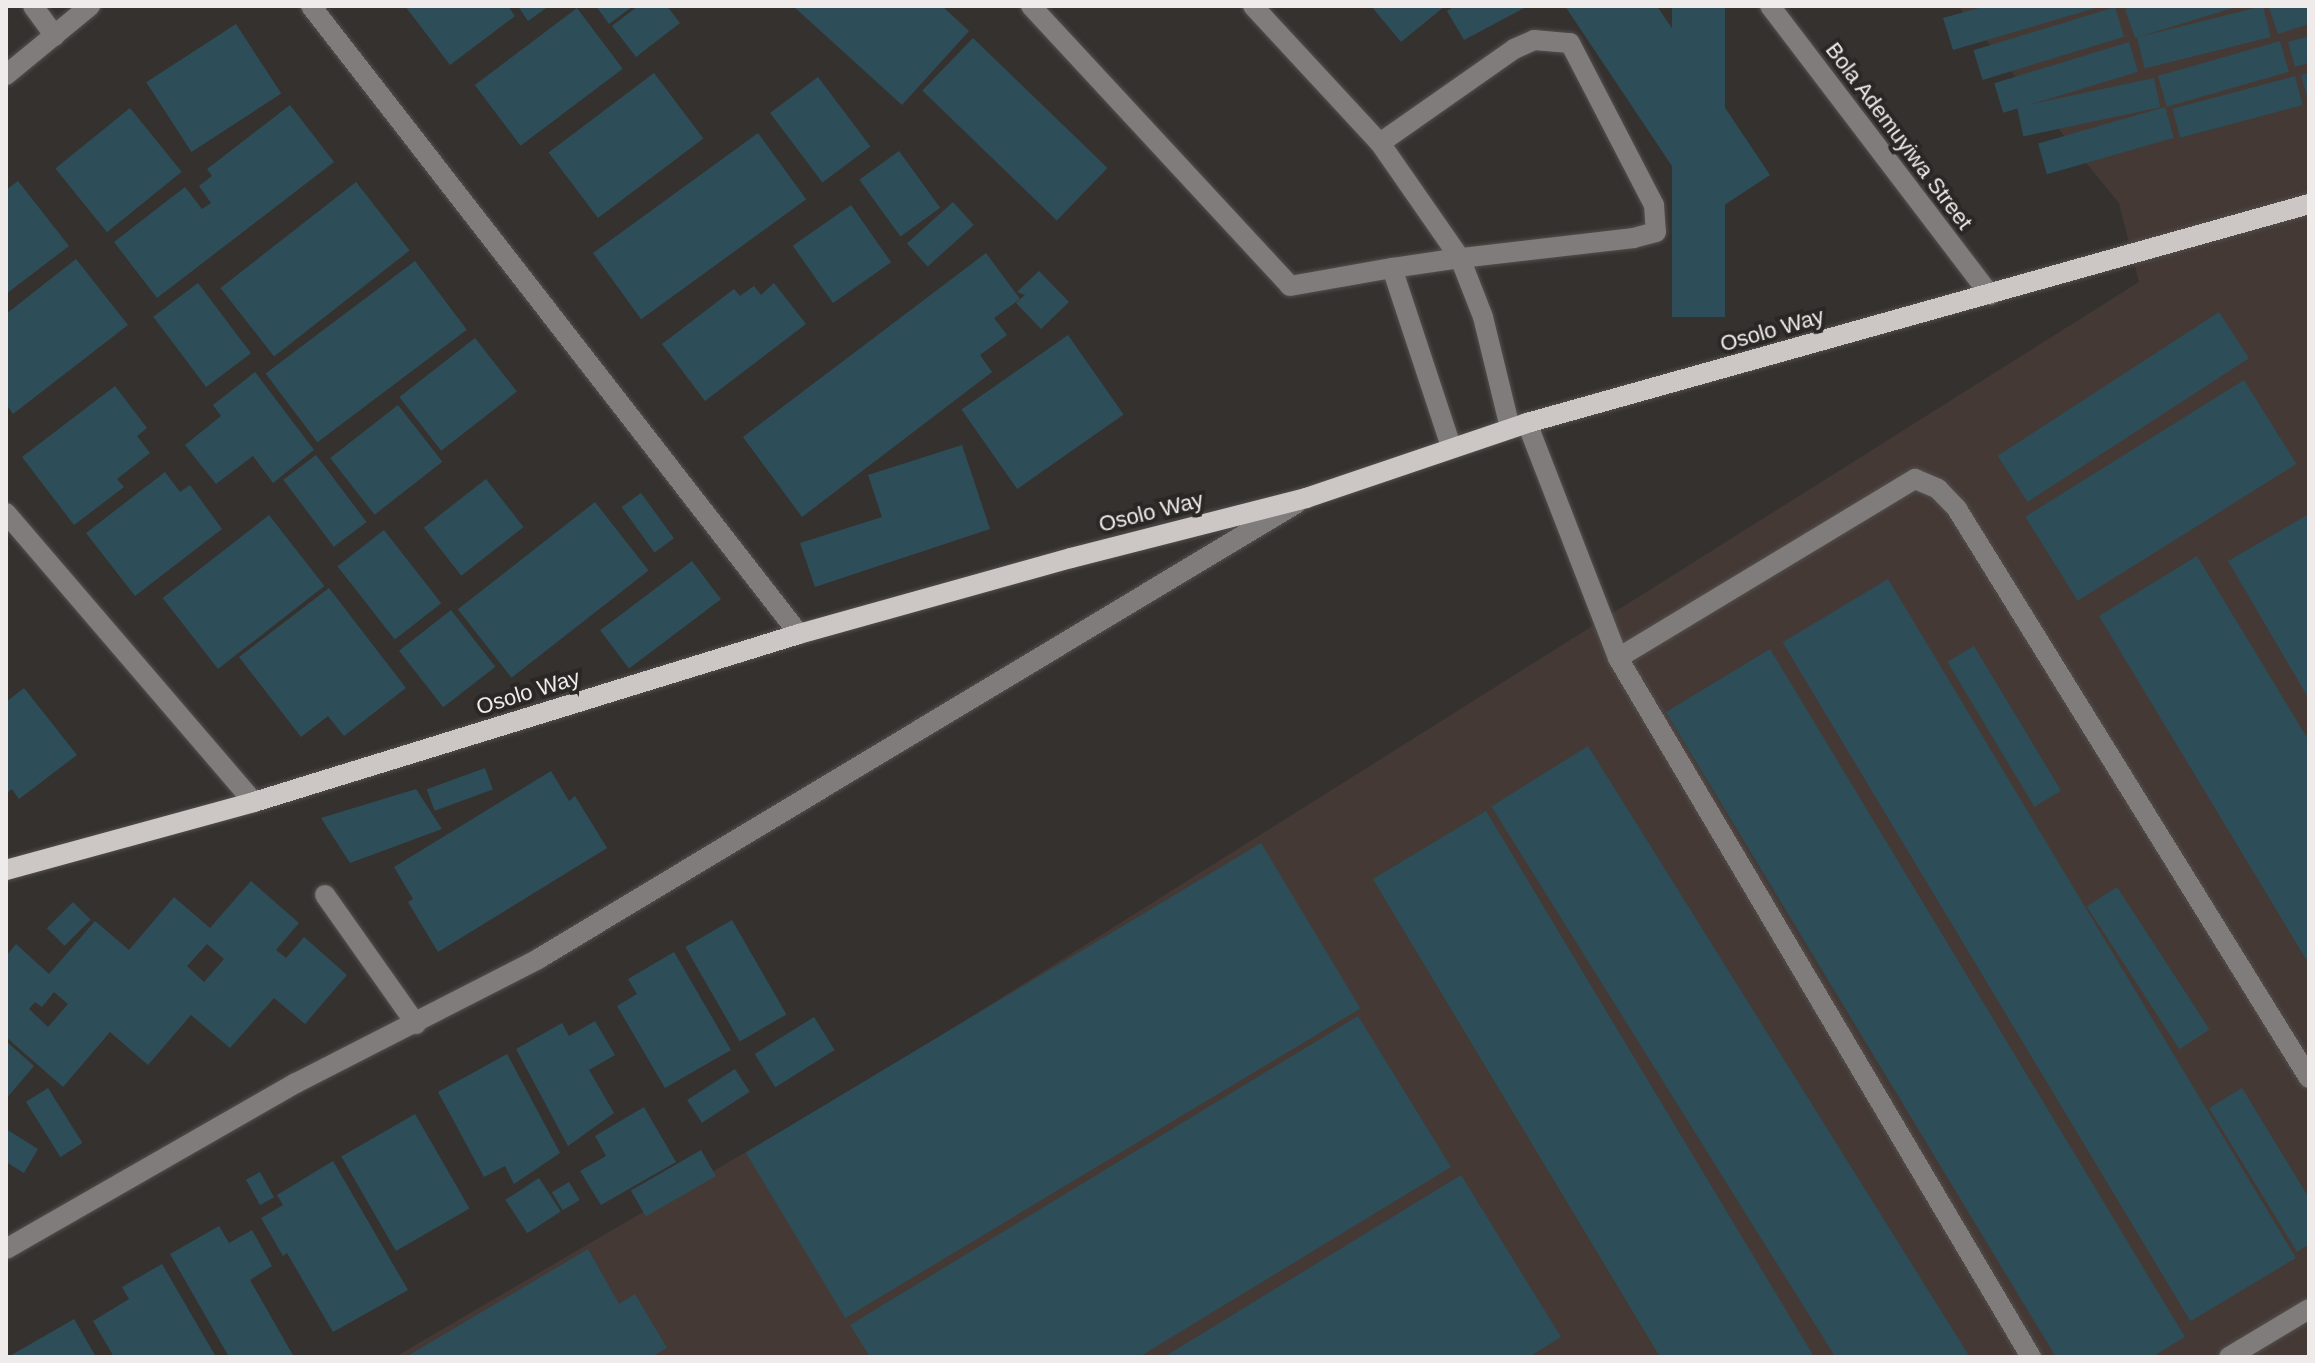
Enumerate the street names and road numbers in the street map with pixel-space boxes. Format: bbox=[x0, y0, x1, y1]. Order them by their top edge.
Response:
street label: Bola Ademuyiwa Street bbox=[1820, 37, 1978, 235]
street label: Osolo Way bbox=[1717, 303, 1827, 357]
street label: Osolo Way bbox=[1096, 486, 1206, 538]
street label: Osolo Way bbox=[473, 664, 583, 720]

